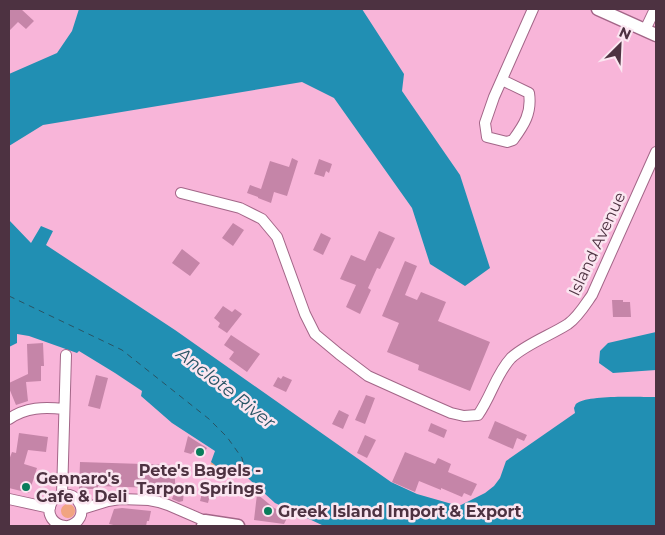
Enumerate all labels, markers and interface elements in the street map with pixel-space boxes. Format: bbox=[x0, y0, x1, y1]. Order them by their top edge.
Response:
north arrow bbox=[595, 20, 645, 70]
text: N bbox=[616, 23, 634, 44]
street label: Island Avenue bbox=[565, 189, 629, 299]
water label: Anclote River bbox=[171, 342, 280, 434]
marker: Pete's Bagels - Tarpon Springs bbox=[194, 446, 206, 458]
place label: Pete's Bagels - Tarpon Springs bbox=[137, 461, 264, 498]
place label: Gennaro's Cafe & Deli bbox=[36, 469, 127, 506]
marker: Gennaro's Cafe & Deli bbox=[20, 481, 32, 493]
place label: Greek Island Import & Export bbox=[278, 502, 522, 521]
marker: Greek Island Import & Export bbox=[262, 505, 274, 517]

